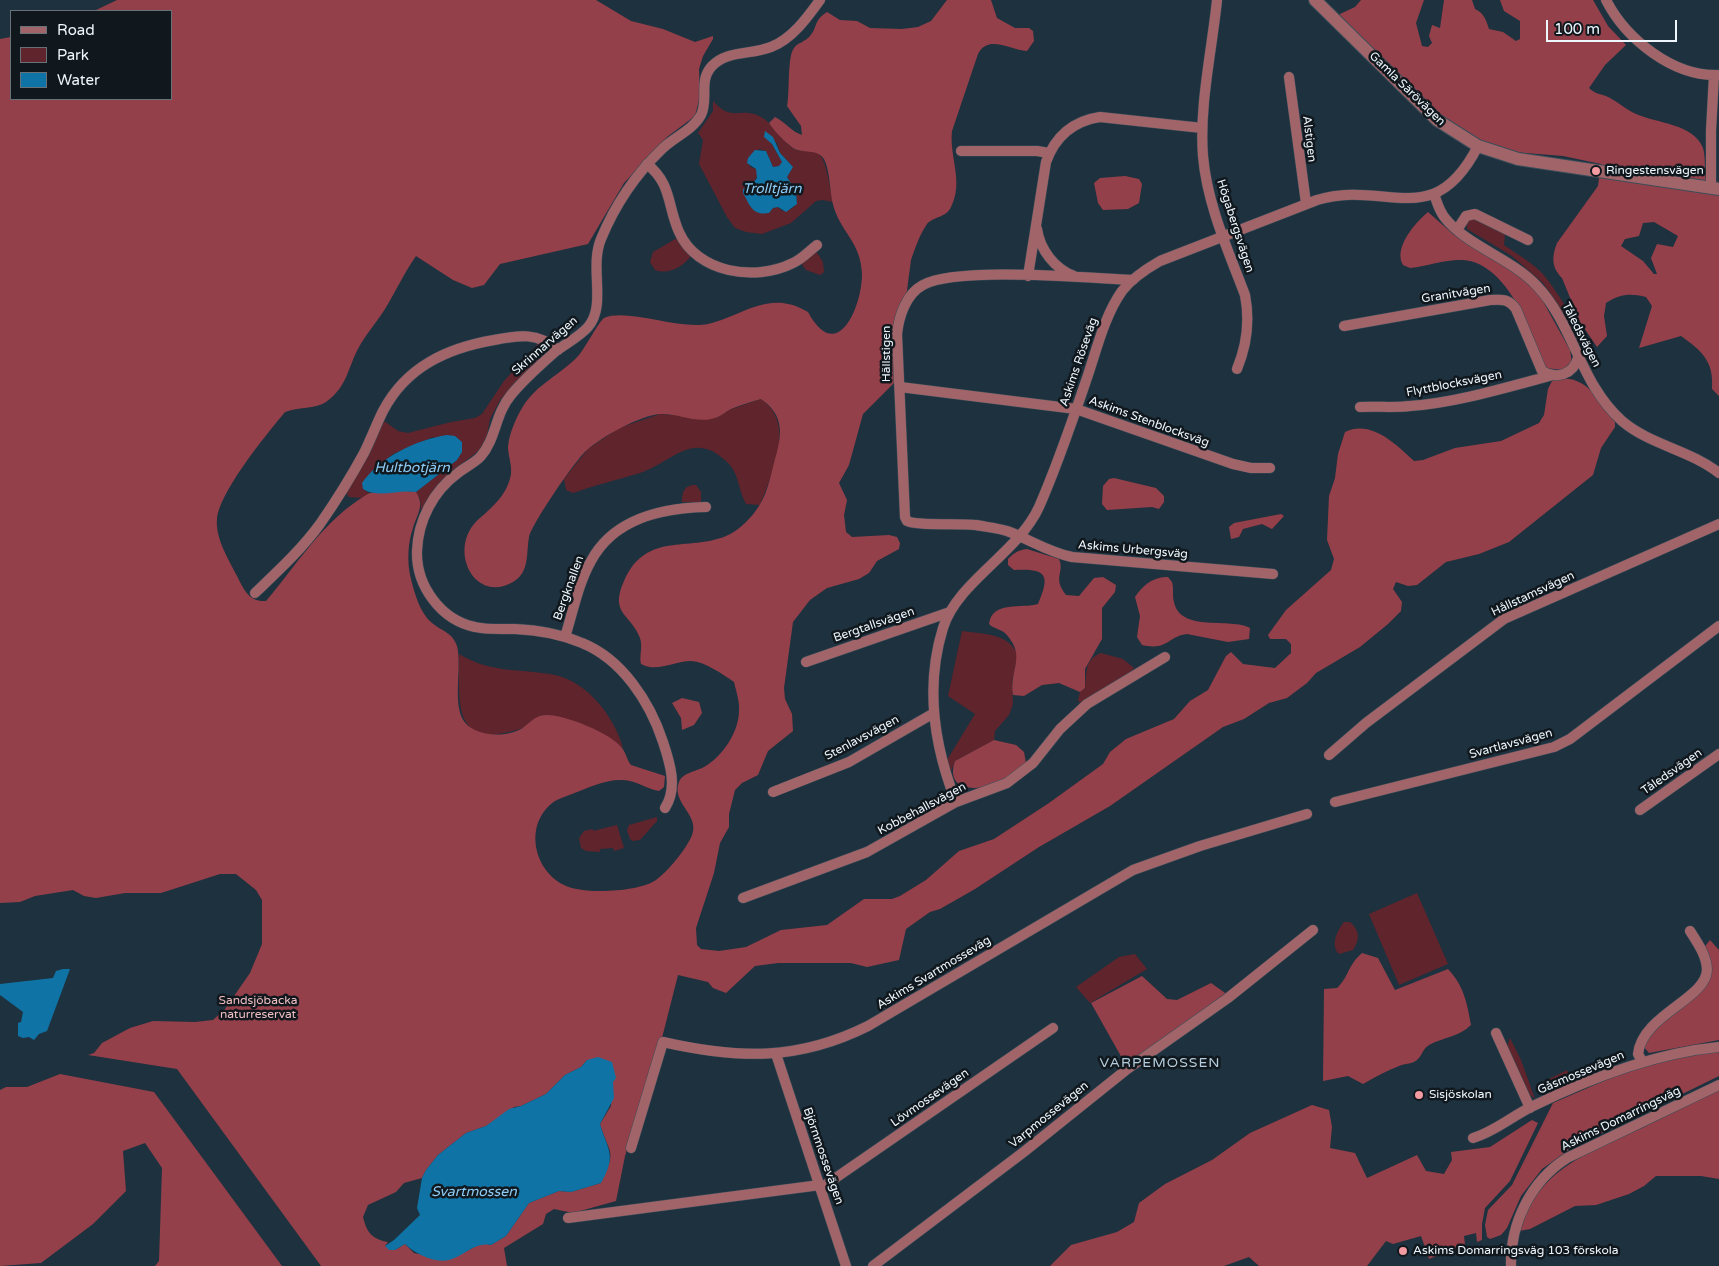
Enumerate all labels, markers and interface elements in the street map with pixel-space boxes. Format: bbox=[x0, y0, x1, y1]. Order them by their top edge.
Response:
legend bbox=[10, 10, 172, 100]
scale bar bbox=[1549, 10, 1680, 42]
text: 100 m bbox=[1554, 20, 1600, 38]
text: Road bbox=[57, 21, 95, 39]
text: Park bbox=[57, 46, 89, 64]
street label: Gamla Särövägen bbox=[1366, 49, 1448, 129]
text: Water bbox=[57, 71, 100, 89]
street label: Alstigen bbox=[1299, 115, 1319, 163]
place label: Ringestensvägen bbox=[1606, 164, 1704, 178]
marker: Ringestensvägen bbox=[1590, 165, 1602, 177]
street label: Högabergsvägen bbox=[1213, 178, 1257, 274]
water label: Trolltjärn bbox=[743, 181, 801, 197]
street label: Granitvägen bbox=[1420, 281, 1492, 307]
street label: Tåledsvägen bbox=[1558, 300, 1604, 370]
street label: Skrinnarvägen bbox=[509, 314, 581, 378]
street label: Askims Röseväg bbox=[1057, 316, 1101, 408]
street label: Hällstigen bbox=[880, 326, 894, 382]
street label: Flyttblocksvägen bbox=[1405, 368, 1503, 400]
street label: Askims Stenblocksväg bbox=[1087, 394, 1211, 450]
water label: Hultbotjärn bbox=[374, 460, 450, 476]
street label: Askims Urbergsväg bbox=[1077, 538, 1189, 562]
street label: Bergknallen bbox=[551, 554, 587, 622]
street label: Hållstamsvägen bbox=[1489, 568, 1577, 620]
street label: Bergtallsvägen bbox=[832, 604, 916, 646]
street label: Stenlavsvägen bbox=[822, 712, 902, 764]
street label: Svartlavsvägen bbox=[1468, 726, 1554, 762]
street label: Tåledsvägen bbox=[1639, 746, 1705, 798]
street label: Kobbehallsvägen bbox=[875, 780, 969, 838]
street label: Askims Svartmosseväg bbox=[874, 933, 994, 1013]
park label: Sandsjöbacka naturreservat bbox=[219, 994, 297, 1022]
street label: Gåsmossevägen bbox=[1535, 1048, 1627, 1098]
district label: VARPEMOSSEN bbox=[1098, 1055, 1222, 1071]
street label: Lövmossevägen bbox=[888, 1066, 972, 1130]
street label: Varpmossevägen bbox=[1006, 1079, 1092, 1151]
street label: Askims Domarringsväg bbox=[1559, 1084, 1683, 1154]
place label: Sisjöskolan bbox=[1429, 1088, 1492, 1102]
marker: Sisjöskolan bbox=[1413, 1089, 1425, 1101]
street label: Björnmossevägen bbox=[800, 1106, 846, 1206]
water label: Svartmossen bbox=[431, 1184, 517, 1200]
place label: Askims Domarringsväg 103 förskola bbox=[1413, 1244, 1619, 1258]
marker: Askims Domarringsväg 103 förskola bbox=[1397, 1245, 1409, 1257]

